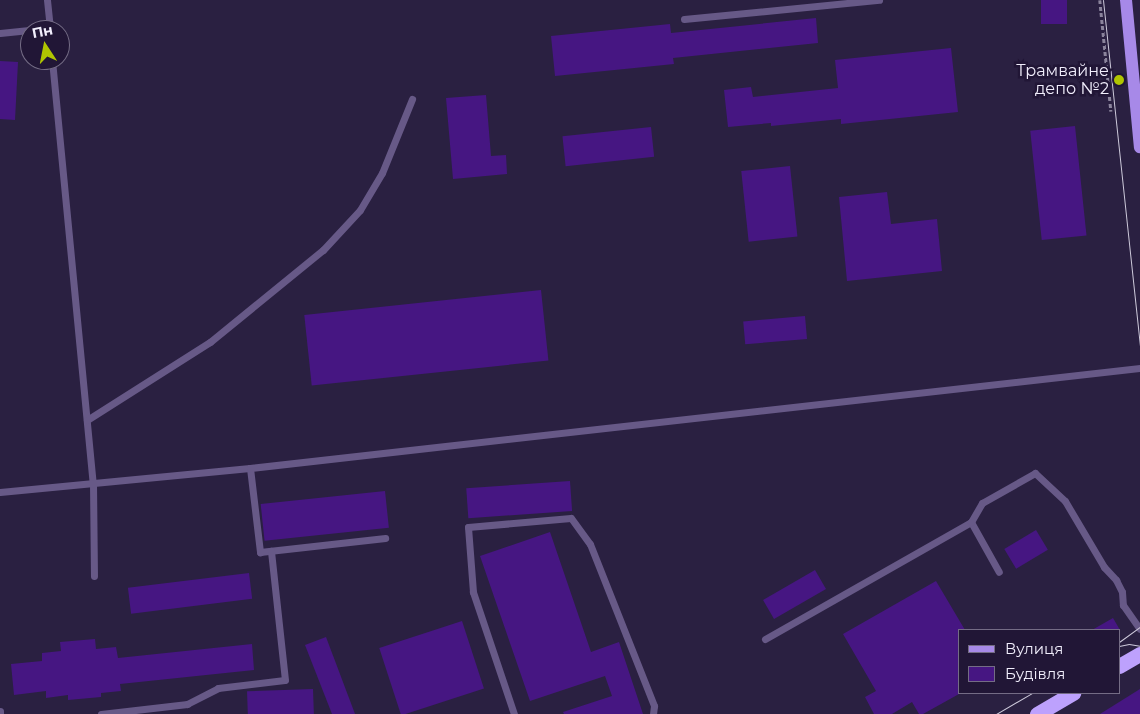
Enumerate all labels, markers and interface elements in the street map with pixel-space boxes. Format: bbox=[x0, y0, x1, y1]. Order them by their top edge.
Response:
north arrow bbox=[20, 20, 70, 70]
text: Пн bbox=[30, 20, 54, 42]
place label: Трамвайне депо №2 bbox=[1016, 61, 1109, 99]
marker: Трамвайне депо №2 bbox=[1113, 74, 1125, 86]
legend bbox=[958, 629, 1120, 694]
text: Вулиця bbox=[1005, 639, 1063, 658]
text: Будівля bbox=[1005, 664, 1065, 683]

